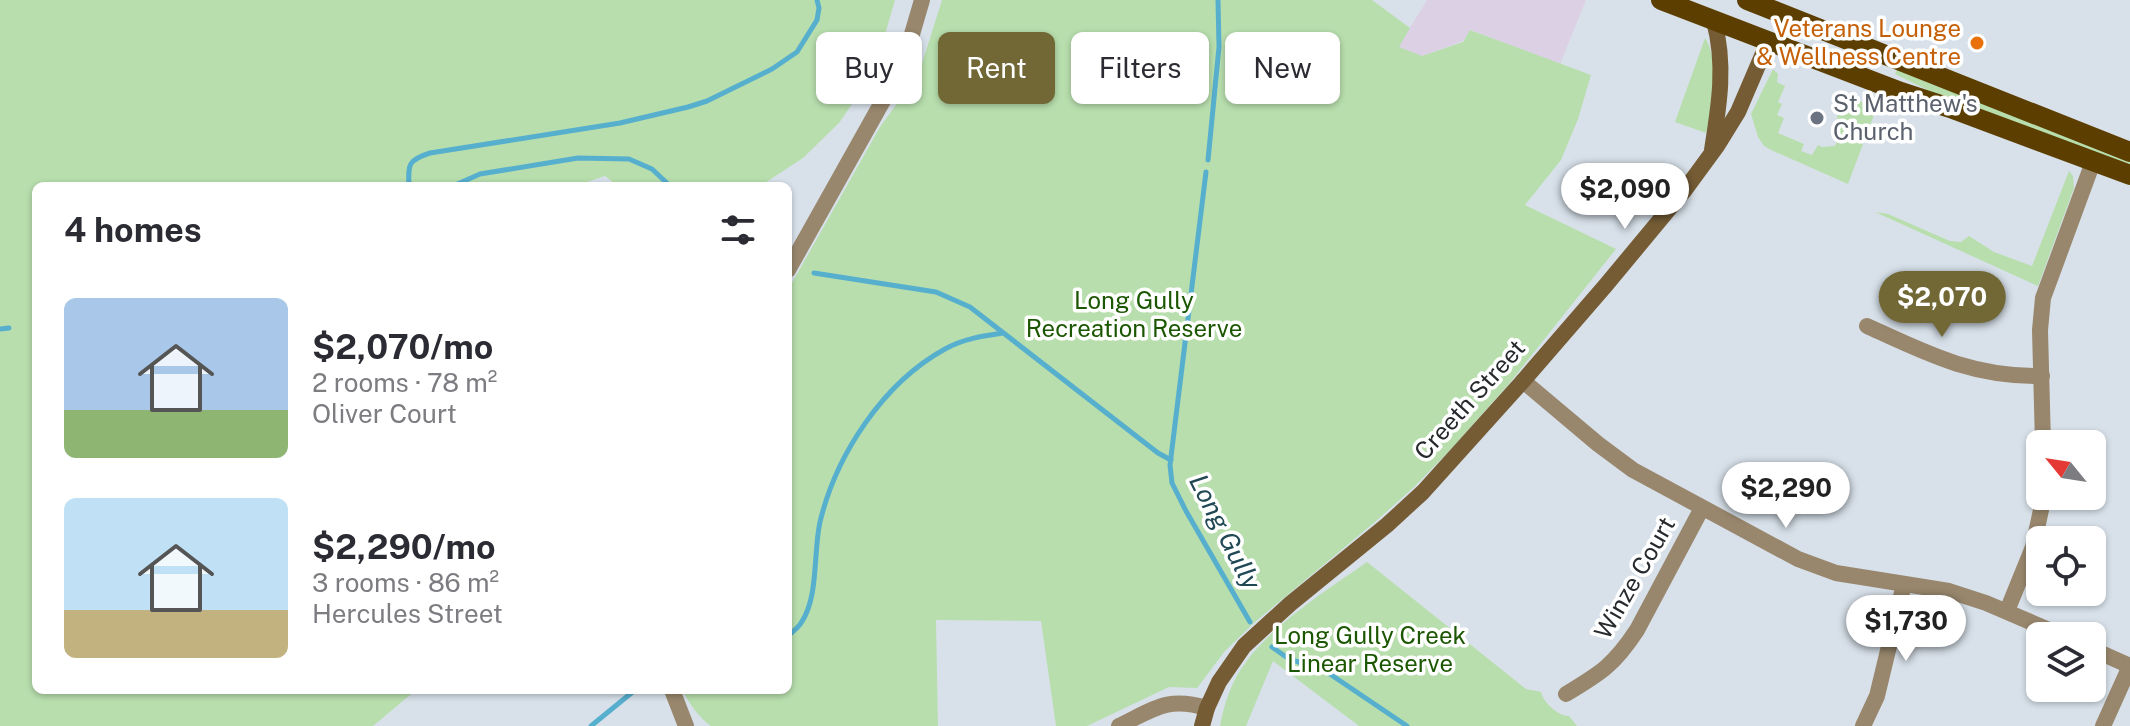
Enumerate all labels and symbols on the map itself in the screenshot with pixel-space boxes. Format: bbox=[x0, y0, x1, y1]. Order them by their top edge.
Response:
place label: Veterans Lounge & Wellness Centre bbox=[1756, 14, 1961, 70]
marker: Veterans Lounge & Wellness Centre bbox=[1968, 34, 1986, 52]
place label: St Matthew's Church bbox=[1833, 89, 1978, 145]
marker: St Matthew's Church bbox=[1808, 109, 1826, 127]
pin: $2,090 bbox=[1560, 163, 1690, 231]
pin: $2,070 bbox=[1877, 271, 2007, 339]
park label: Long Gully Recreation Reserve bbox=[1026, 286, 1242, 342]
street label: Creeth Street bbox=[1408, 334, 1530, 465]
north arrow bbox=[2026, 430, 2106, 510]
pin: $2,290 bbox=[1721, 462, 1851, 530]
water label: Long Gully bbox=[1183, 469, 1268, 595]
street label: Winze Court bbox=[1588, 512, 1680, 643]
pin: $1,730 bbox=[1841, 595, 1971, 663]
park label: Long Gully Creek Linear Reserve bbox=[1274, 621, 1466, 677]

